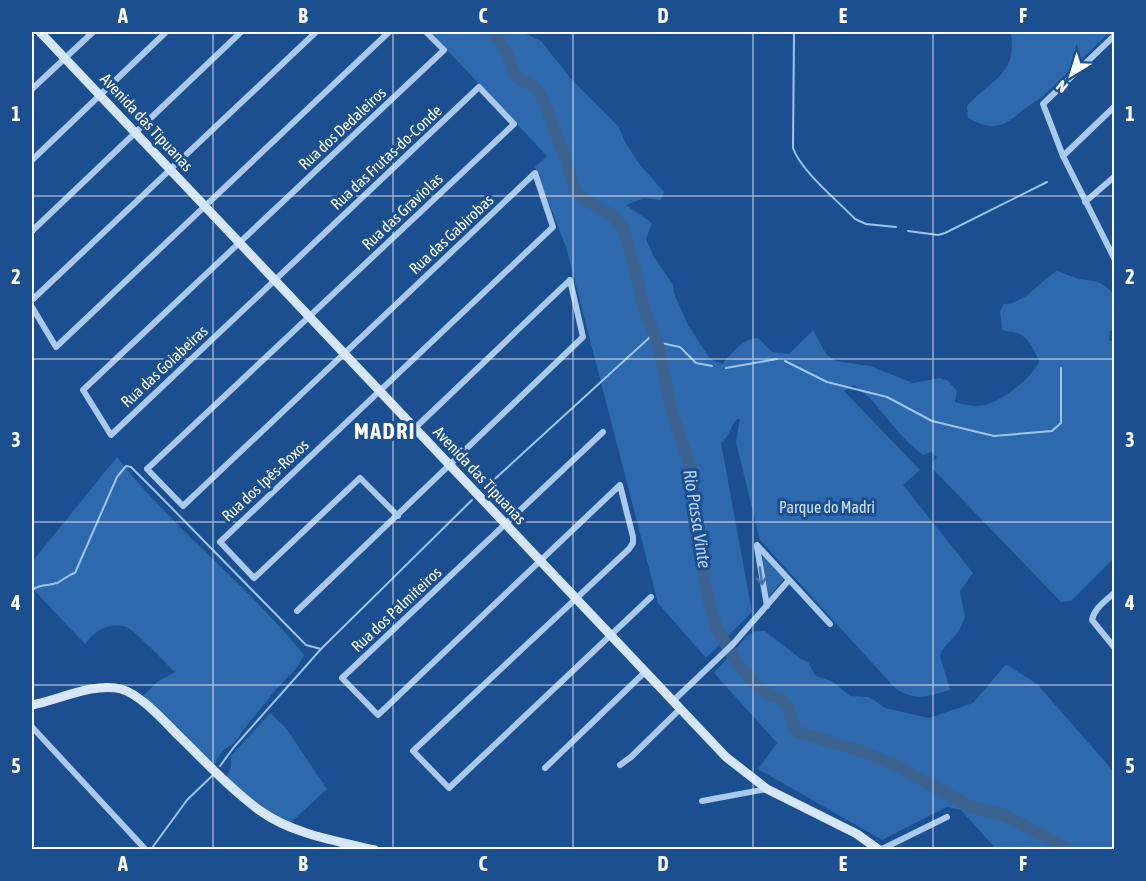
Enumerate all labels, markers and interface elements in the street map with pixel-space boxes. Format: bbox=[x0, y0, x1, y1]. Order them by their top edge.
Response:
text: A bbox=[117, 4, 128, 27]
text: B bbox=[298, 4, 308, 27]
text: C bbox=[479, 4, 488, 27]
text: D bbox=[657, 4, 669, 27]
text: E bbox=[839, 4, 848, 27]
text: F bbox=[1019, 4, 1027, 27]
north arrow bbox=[1041, 45, 1101, 105]
street label: Avenida das Tipuanas bbox=[96, 69, 197, 176]
text: N bbox=[1052, 77, 1071, 97]
street label: Rua dos Dedaleiros bbox=[295, 83, 389, 173]
street label: Rua das Frutas-do-Conde bbox=[327, 101, 445, 213]
text: 1 bbox=[11, 102, 21, 125]
text: 1 bbox=[1125, 102, 1135, 125]
street label: Rua das Graviolas bbox=[358, 169, 446, 253]
street label: Rua das Gabirobas bbox=[405, 190, 497, 278]
text: 2 bbox=[11, 265, 21, 288]
text: 2 bbox=[1125, 265, 1135, 288]
street label: Rua das Goiabeiras bbox=[117, 321, 211, 411]
district label: MADRI bbox=[354, 418, 416, 444]
street label: Avenida das Tipuanas bbox=[429, 422, 530, 529]
text: 3 bbox=[11, 428, 21, 451]
text: 3 bbox=[1125, 428, 1135, 451]
street label: Rua dos Ipês-Roxos bbox=[218, 435, 313, 525]
water label: Rio Passa Vinte bbox=[679, 468, 716, 570]
park label: Parque do Madri bbox=[779, 498, 875, 517]
street label: Rua dos Palmiteiros bbox=[347, 563, 445, 655]
one-way arrow bbox=[756, 565, 767, 585]
text: 4 bbox=[10, 591, 21, 614]
text: 4 bbox=[1124, 591, 1135, 614]
text: 5 bbox=[11, 754, 21, 777]
text: 5 bbox=[1125, 754, 1135, 777]
text: A bbox=[117, 852, 128, 875]
text: B bbox=[298, 852, 308, 875]
text: C bbox=[479, 852, 488, 875]
text: D bbox=[657, 852, 669, 875]
text: E bbox=[839, 852, 848, 875]
text: F bbox=[1019, 852, 1027, 875]

